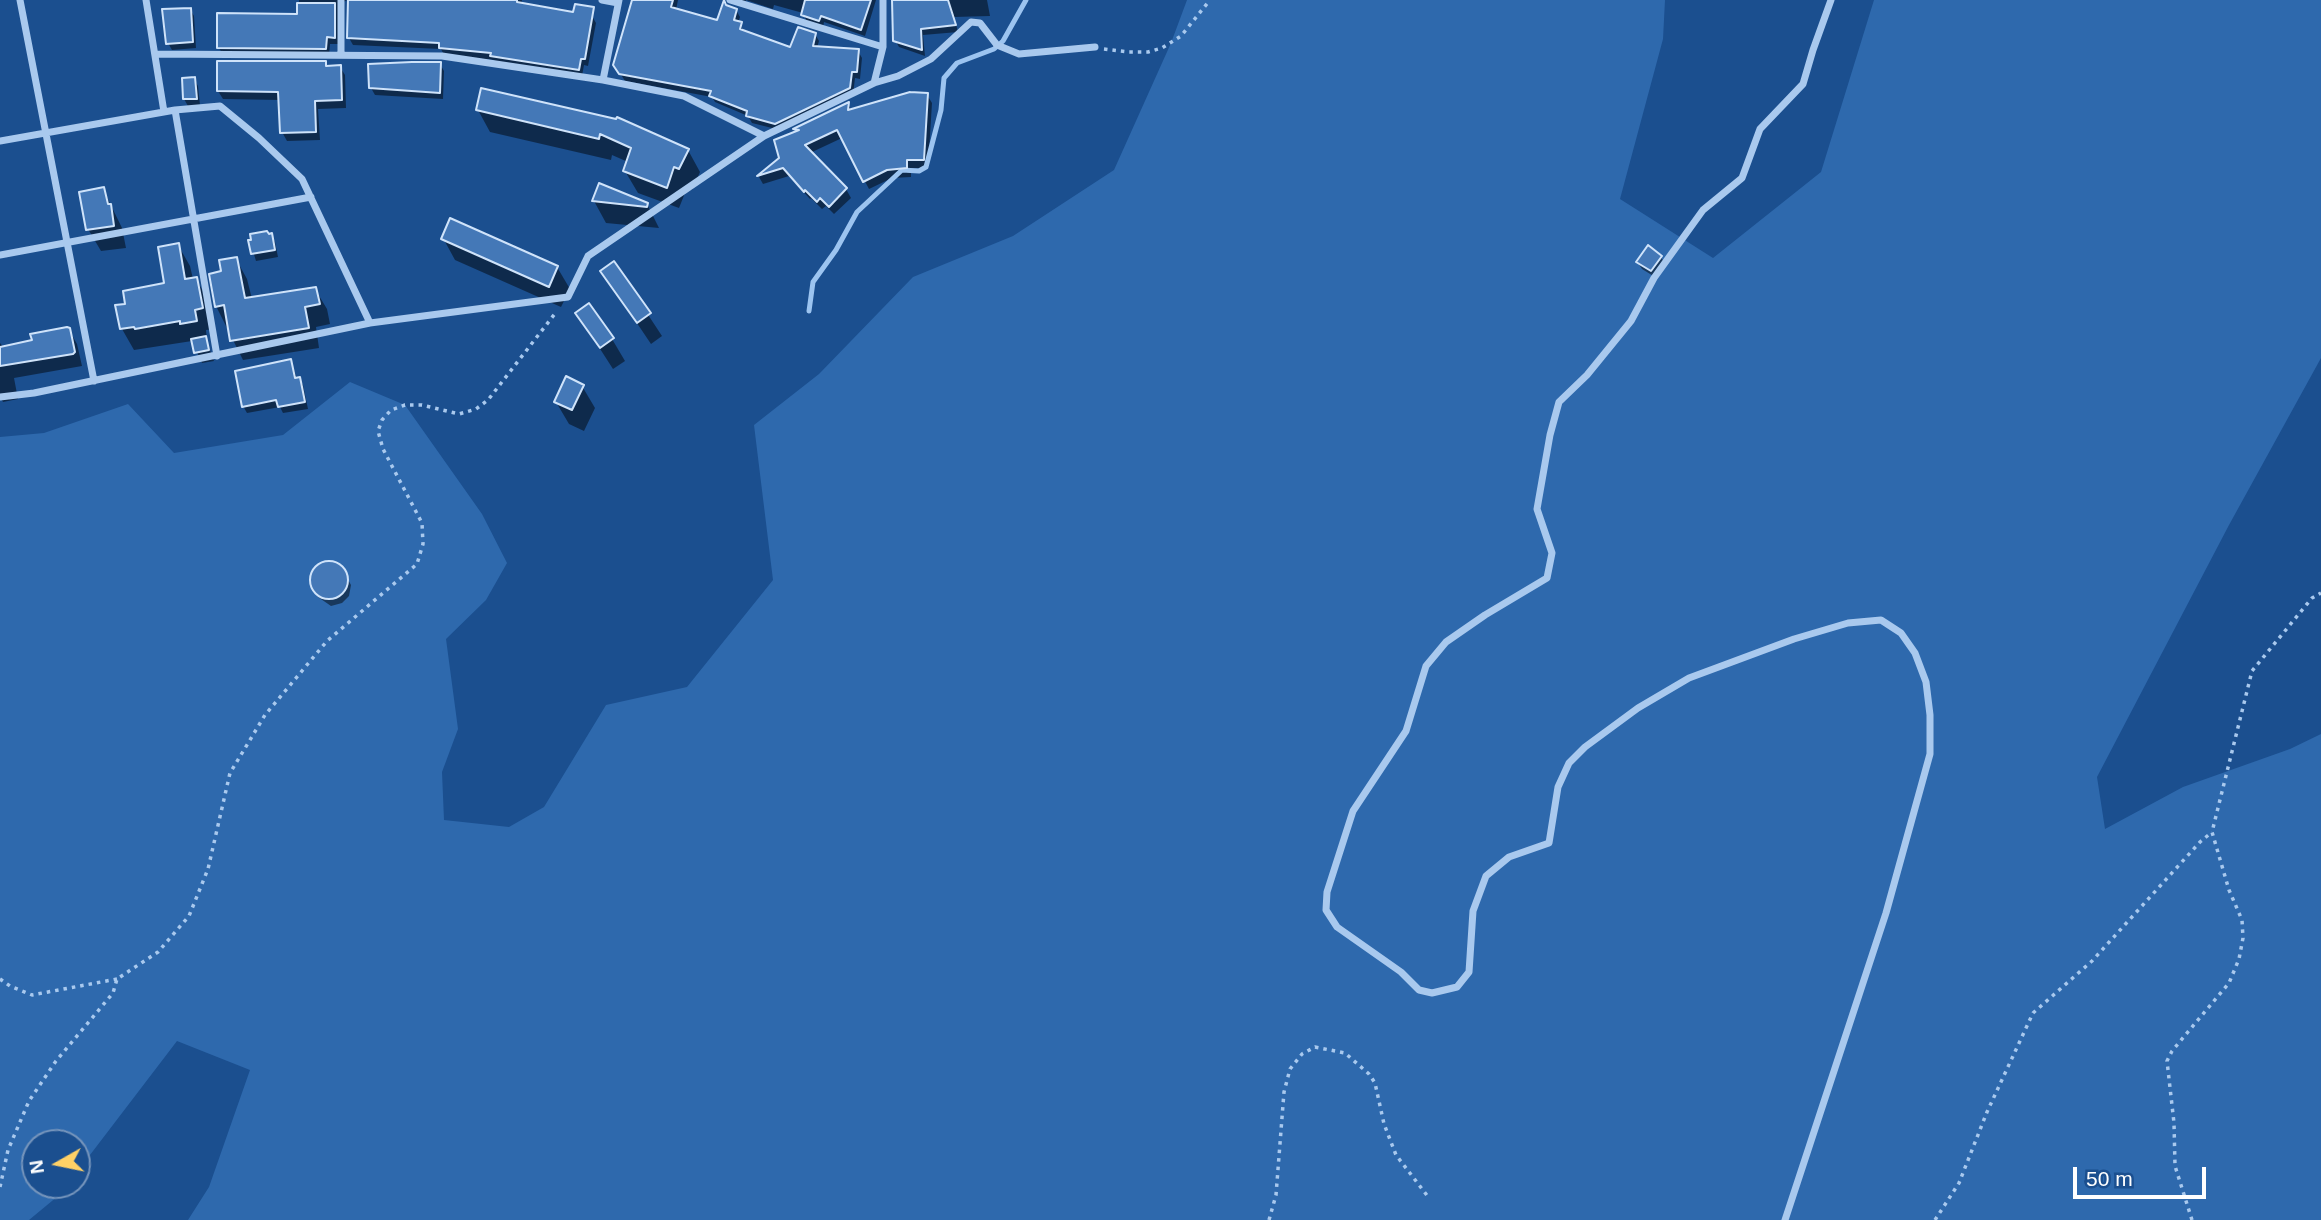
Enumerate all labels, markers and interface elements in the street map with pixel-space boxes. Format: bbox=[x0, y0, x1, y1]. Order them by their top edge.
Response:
north arrow bbox=[21, 1129, 91, 1199]
scale bar bbox=[2076, 1154, 2209, 1198]
text: N bbox=[25, 1159, 48, 1175]
text: 50 m bbox=[2086, 1167, 2133, 1190]

